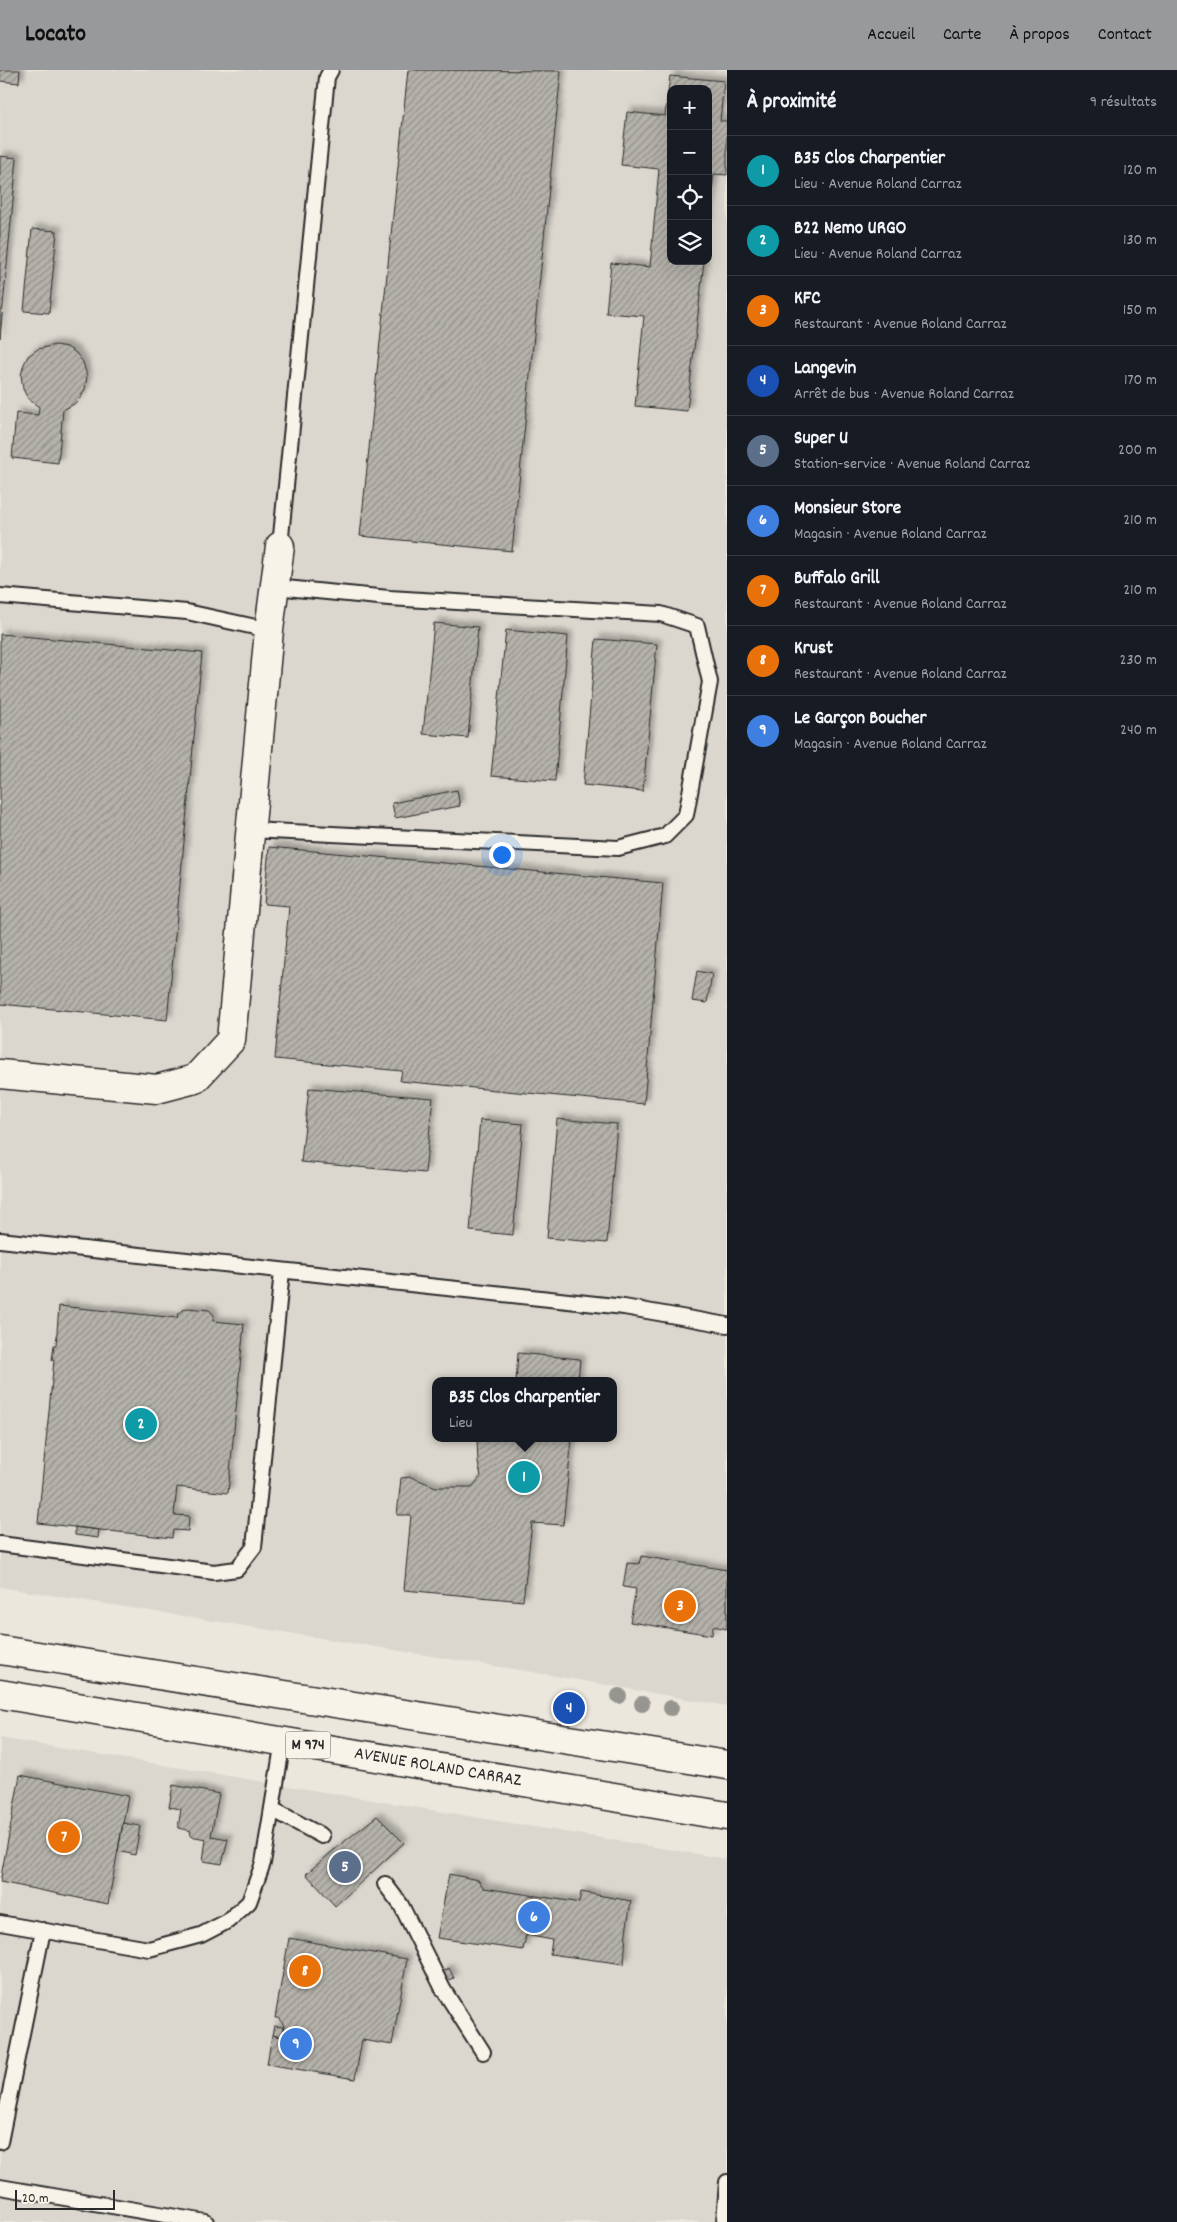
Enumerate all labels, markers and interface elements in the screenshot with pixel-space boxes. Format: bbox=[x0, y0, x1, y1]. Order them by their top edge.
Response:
text: Locato bbox=[25, 18, 86, 52]
text: Accueil bbox=[867, 23, 915, 48]
text: Carte bbox=[943, 23, 982, 48]
text: À propos bbox=[1010, 23, 1070, 48]
text: Contact bbox=[1098, 23, 1152, 48]
map controls bbox=[667, 85, 712, 265]
button: + bbox=[667, 85, 712, 130]
text: À proximité bbox=[747, 88, 836, 118]
text: 9 résultats bbox=[1090, 91, 1157, 114]
button: − bbox=[667, 130, 712, 175]
text: B35 Clos Charpentier bbox=[794, 146, 945, 173]
text: 1 bbox=[761, 159, 765, 182]
text: 120 m bbox=[1123, 159, 1157, 182]
text: Lieu · Avenue Roland Carraz bbox=[794, 173, 962, 196]
button: locate bbox=[667, 175, 712, 220]
text: B22 Nemo URGO bbox=[794, 216, 906, 243]
button: layers bbox=[667, 220, 712, 265]
text: 2 bbox=[760, 229, 767, 252]
text: 130 m bbox=[1123, 229, 1157, 252]
text: Lieu · Avenue Roland Carraz bbox=[794, 243, 962, 266]
text: KFC bbox=[794, 286, 821, 313]
text: 3 bbox=[759, 299, 767, 322]
text: 150 m bbox=[1123, 299, 1157, 322]
text: Restaurant · Avenue Roland Carraz bbox=[794, 313, 1007, 336]
text: Langevin bbox=[794, 356, 856, 383]
text: 4 bbox=[760, 369, 766, 392]
text: 170 m bbox=[1124, 369, 1157, 392]
text: Arrêt de bus · Avenue Roland Carraz bbox=[794, 383, 1014, 406]
text: Super U bbox=[794, 426, 848, 453]
text: 5 bbox=[759, 439, 767, 462]
text: 200 m bbox=[1118, 439, 1157, 462]
text: Station-service · Avenue Roland Carraz bbox=[794, 453, 1030, 476]
text: Monsieur Store bbox=[794, 496, 901, 523]
text: 6 bbox=[759, 509, 767, 532]
text: 210 m bbox=[1123, 509, 1157, 532]
text: Magasin · Avenue Roland Carraz bbox=[794, 523, 987, 546]
text: Buffalo Grill bbox=[794, 566, 879, 593]
text: 7 bbox=[760, 579, 766, 602]
text: 210 m bbox=[1123, 579, 1157, 602]
text: Restaurant · Avenue Roland Carraz bbox=[794, 593, 1007, 616]
text: Krust bbox=[794, 636, 833, 663]
text: 8 bbox=[760, 649, 766, 672]
text: 230 m bbox=[1120, 649, 1157, 672]
text: Restaurant · Avenue Roland Carraz bbox=[794, 663, 1007, 686]
text: Le Garçon Boucher bbox=[794, 706, 927, 733]
text: 9 bbox=[759, 719, 767, 742]
text: 240 m bbox=[1120, 719, 1157, 742]
text: Magasin · Avenue Roland Carraz bbox=[794, 733, 987, 756]
your location bbox=[489, 842, 515, 868]
popup bbox=[432, 1377, 617, 1442]
text: B35 Clos Charpentier bbox=[449, 1385, 600, 1412]
pin: 2 bbox=[125, 1405, 157, 1443]
text: Lieu bbox=[449, 1412, 472, 1435]
pin: 1 bbox=[508, 1458, 540, 1496]
pin: 3 bbox=[664, 1587, 696, 1625]
pin: 4 bbox=[553, 1689, 585, 1727]
road number: M 974 bbox=[286, 1732, 330, 1758]
street label: AVENUE ROLAND CARRAZ bbox=[352, 1741, 523, 1794]
pin: 7 bbox=[48, 1818, 80, 1856]
pin: 5 bbox=[329, 1848, 361, 1886]
pin: 6 bbox=[518, 1898, 550, 1936]
pin: 8 bbox=[289, 1952, 321, 1990]
pin: 9 bbox=[280, 2025, 312, 2063]
scale bar bbox=[15, 2187, 115, 2210]
text: 20 m bbox=[22, 2189, 49, 2209]

